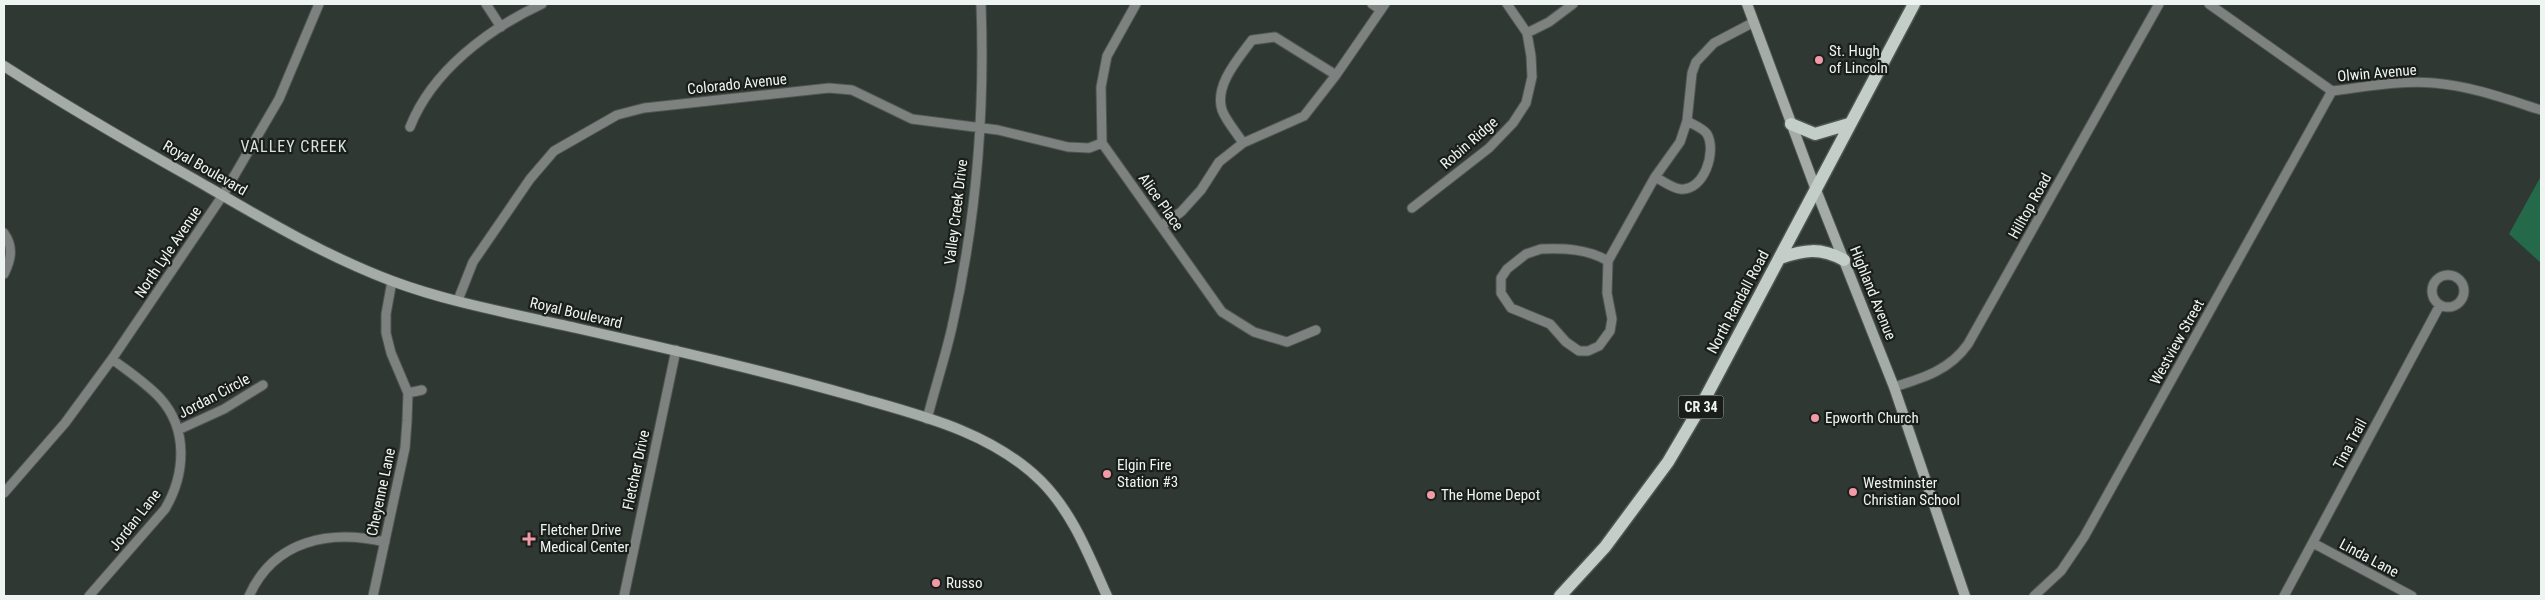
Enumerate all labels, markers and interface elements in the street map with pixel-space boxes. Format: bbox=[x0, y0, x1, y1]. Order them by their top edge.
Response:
place label: St. Hugh of Lincoln bbox=[1829, 42, 1888, 77]
marker: St. Hugh of Lincoln bbox=[1813, 54, 1825, 66]
street label: Olwin Avenue bbox=[2337, 61, 2417, 85]
street label: Colorado Avenue bbox=[686, 70, 788, 98]
street label: Robin Ridge bbox=[1437, 113, 1501, 173]
street label: Royal Boulevard bbox=[160, 137, 250, 199]
district label: VALLEY CREEK bbox=[240, 137, 348, 156]
street label: Valley Creek Drive bbox=[941, 158, 971, 266]
street label: Alice Place bbox=[1135, 170, 1187, 234]
street label: Hilltop Road bbox=[2005, 170, 2055, 242]
street label: North Lyle Avenue bbox=[131, 203, 205, 301]
street label: Highland Avenue bbox=[1846, 244, 1900, 342]
street label: North Randall Road bbox=[1703, 247, 1773, 357]
street label: Royal Boulevard bbox=[528, 294, 624, 332]
street label: Westview Street bbox=[2146, 296, 2208, 388]
street label: Jordan Circle bbox=[175, 370, 253, 422]
road number: CR 34 bbox=[1678, 396, 1724, 418]
place label: Epworth Church bbox=[1825, 409, 1919, 427]
marker: Epworth Church bbox=[1809, 412, 1821, 424]
street label: Tina Trail bbox=[2329, 416, 2371, 472]
street label: Fletcher Drive bbox=[619, 428, 653, 512]
street label: Cheyenne Lane bbox=[363, 446, 399, 538]
place label: Elgin Fire Station #3 bbox=[1117, 456, 1178, 491]
marker: Elgin Fire Station #3 bbox=[1101, 468, 1113, 480]
place label: Westminster Christian School bbox=[1863, 474, 1960, 509]
street label: Jordan Lane bbox=[105, 486, 165, 554]
place label: The Home Depot bbox=[1441, 486, 1540, 504]
marker: Westminster Christian School bbox=[1847, 486, 1859, 498]
marker: The Home Depot bbox=[1425, 489, 1437, 501]
place label: Fletcher Drive Medical Center bbox=[540, 521, 630, 556]
marker: Fletcher Drive Medical Center bbox=[522, 532, 536, 546]
street label: Linda Lane bbox=[2336, 535, 2402, 581]
place label: Russo bbox=[946, 574, 982, 592]
marker: Russo bbox=[930, 577, 942, 589]

